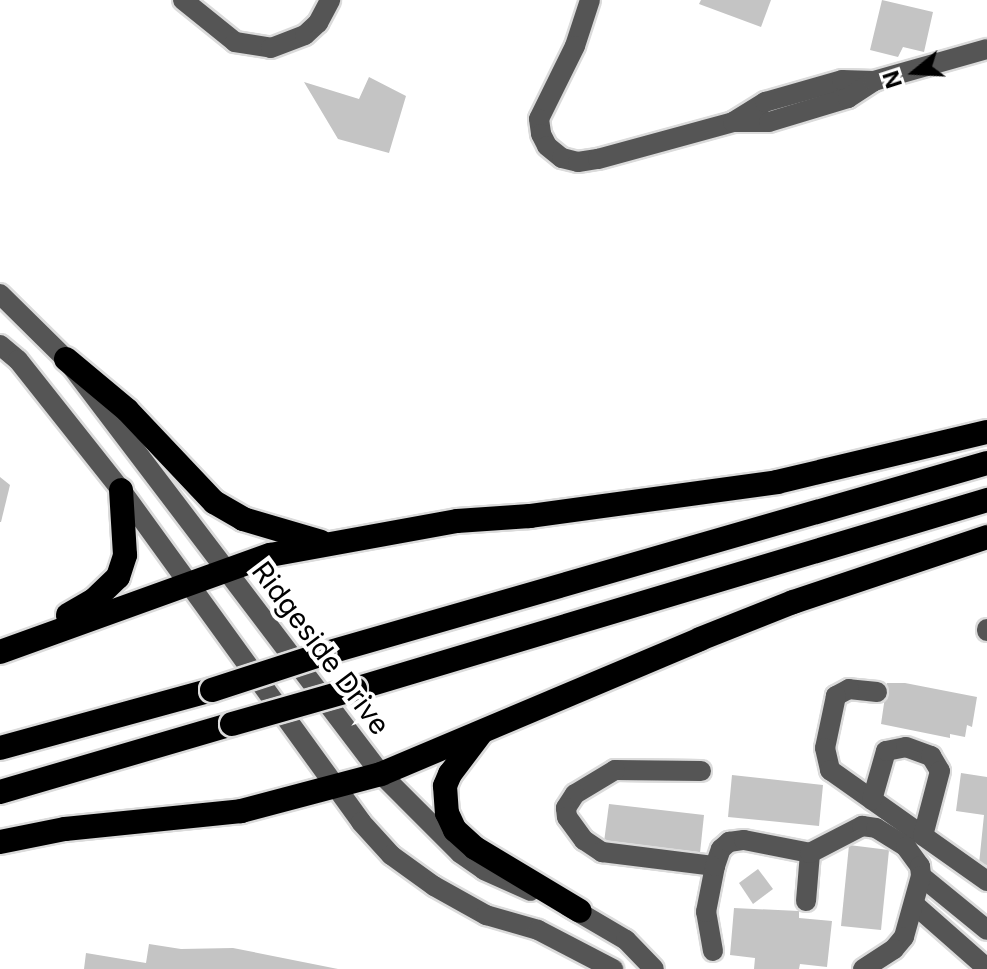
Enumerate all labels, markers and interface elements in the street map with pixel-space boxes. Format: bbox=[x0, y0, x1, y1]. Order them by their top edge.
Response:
north arrow bbox=[875, 32, 955, 112]
text: N bbox=[877, 67, 907, 91]
street label: Ridgeside Drive bbox=[245, 555, 397, 741]

